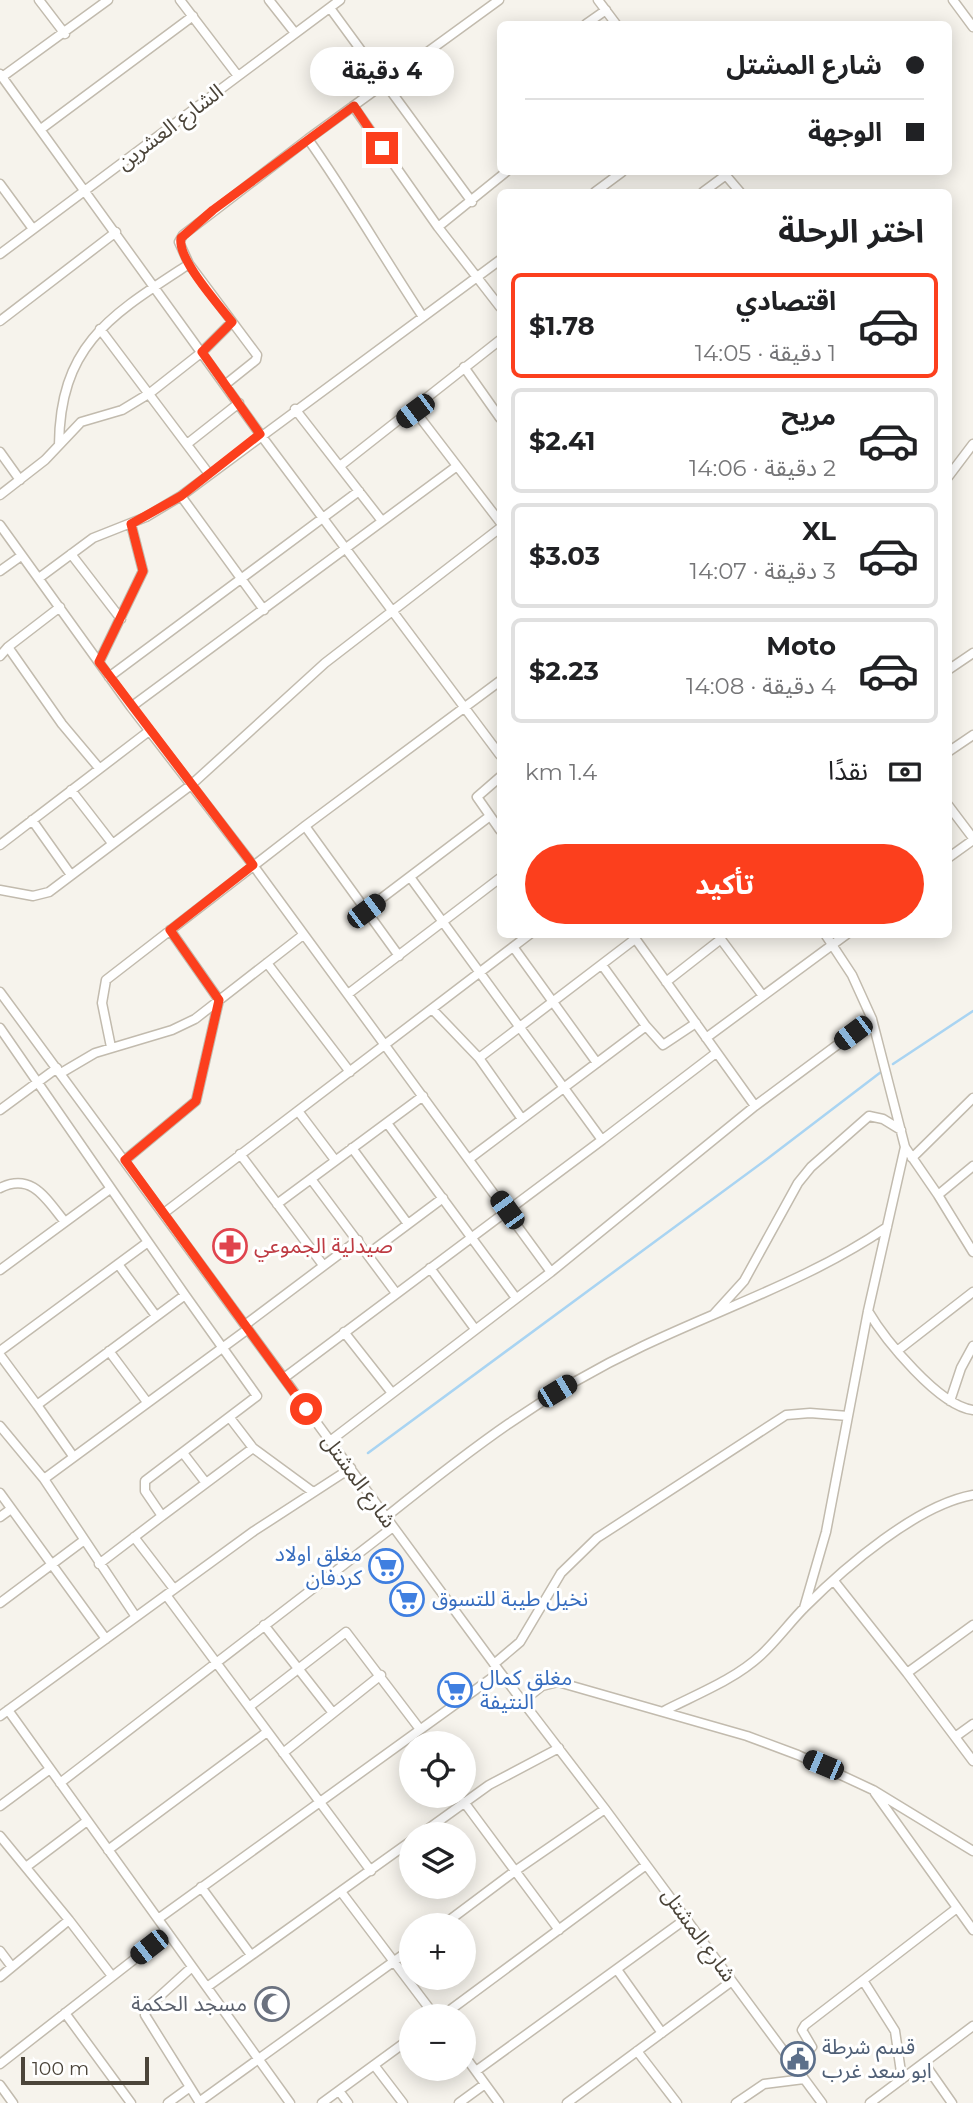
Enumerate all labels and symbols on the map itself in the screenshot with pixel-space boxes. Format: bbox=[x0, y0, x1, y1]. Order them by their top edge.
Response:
callout: 4 دقيقة bbox=[310, 46, 454, 96]
street label: الشارع العشرين bbox=[112, 78, 230, 177]
route end bbox=[366, 132, 398, 164]
car bbox=[392, 390, 439, 432]
car bbox=[343, 890, 390, 932]
car bbox=[830, 1012, 877, 1054]
car bbox=[487, 1187, 528, 1233]
pharmacy icon: صيدلية الجموعي bbox=[211, 1227, 249, 1265]
place label: صيدلية الجموعي bbox=[254, 1233, 393, 1262]
car bbox=[534, 1371, 581, 1411]
route start bbox=[290, 1393, 322, 1425]
street label: شارع المشتل bbox=[315, 1429, 402, 1534]
place label: مغلق اولاد كردفان bbox=[275, 1541, 362, 1590]
supermarket icon: مغلق اولاد كردفان bbox=[367, 1547, 405, 1585]
supermarket icon: نخيل طيبة للتسوق bbox=[388, 1580, 426, 1618]
place label: نخيل طيبة للتسوق bbox=[432, 1586, 588, 1611]
place label: مغلق كمال النتيفة bbox=[480, 1665, 572, 1714]
supermarket icon: مغلق كمال النتيفة bbox=[436, 1671, 474, 1709]
car bbox=[800, 1747, 847, 1783]
street label: شارع المشتل bbox=[655, 1883, 742, 1988]
car bbox=[126, 1926, 173, 1968]
mosque icon: مسجد الحكمة bbox=[253, 1985, 291, 2023]
place label: مسجد الحكمة bbox=[131, 1991, 247, 2016]
place label: قسم شرطة ابو سعد غرب bbox=[822, 2034, 932, 2083]
public building icon: قسم شرطة ابو سعد غرب bbox=[779, 2040, 817, 2078]
scale bar bbox=[21, 2054, 149, 2086]

